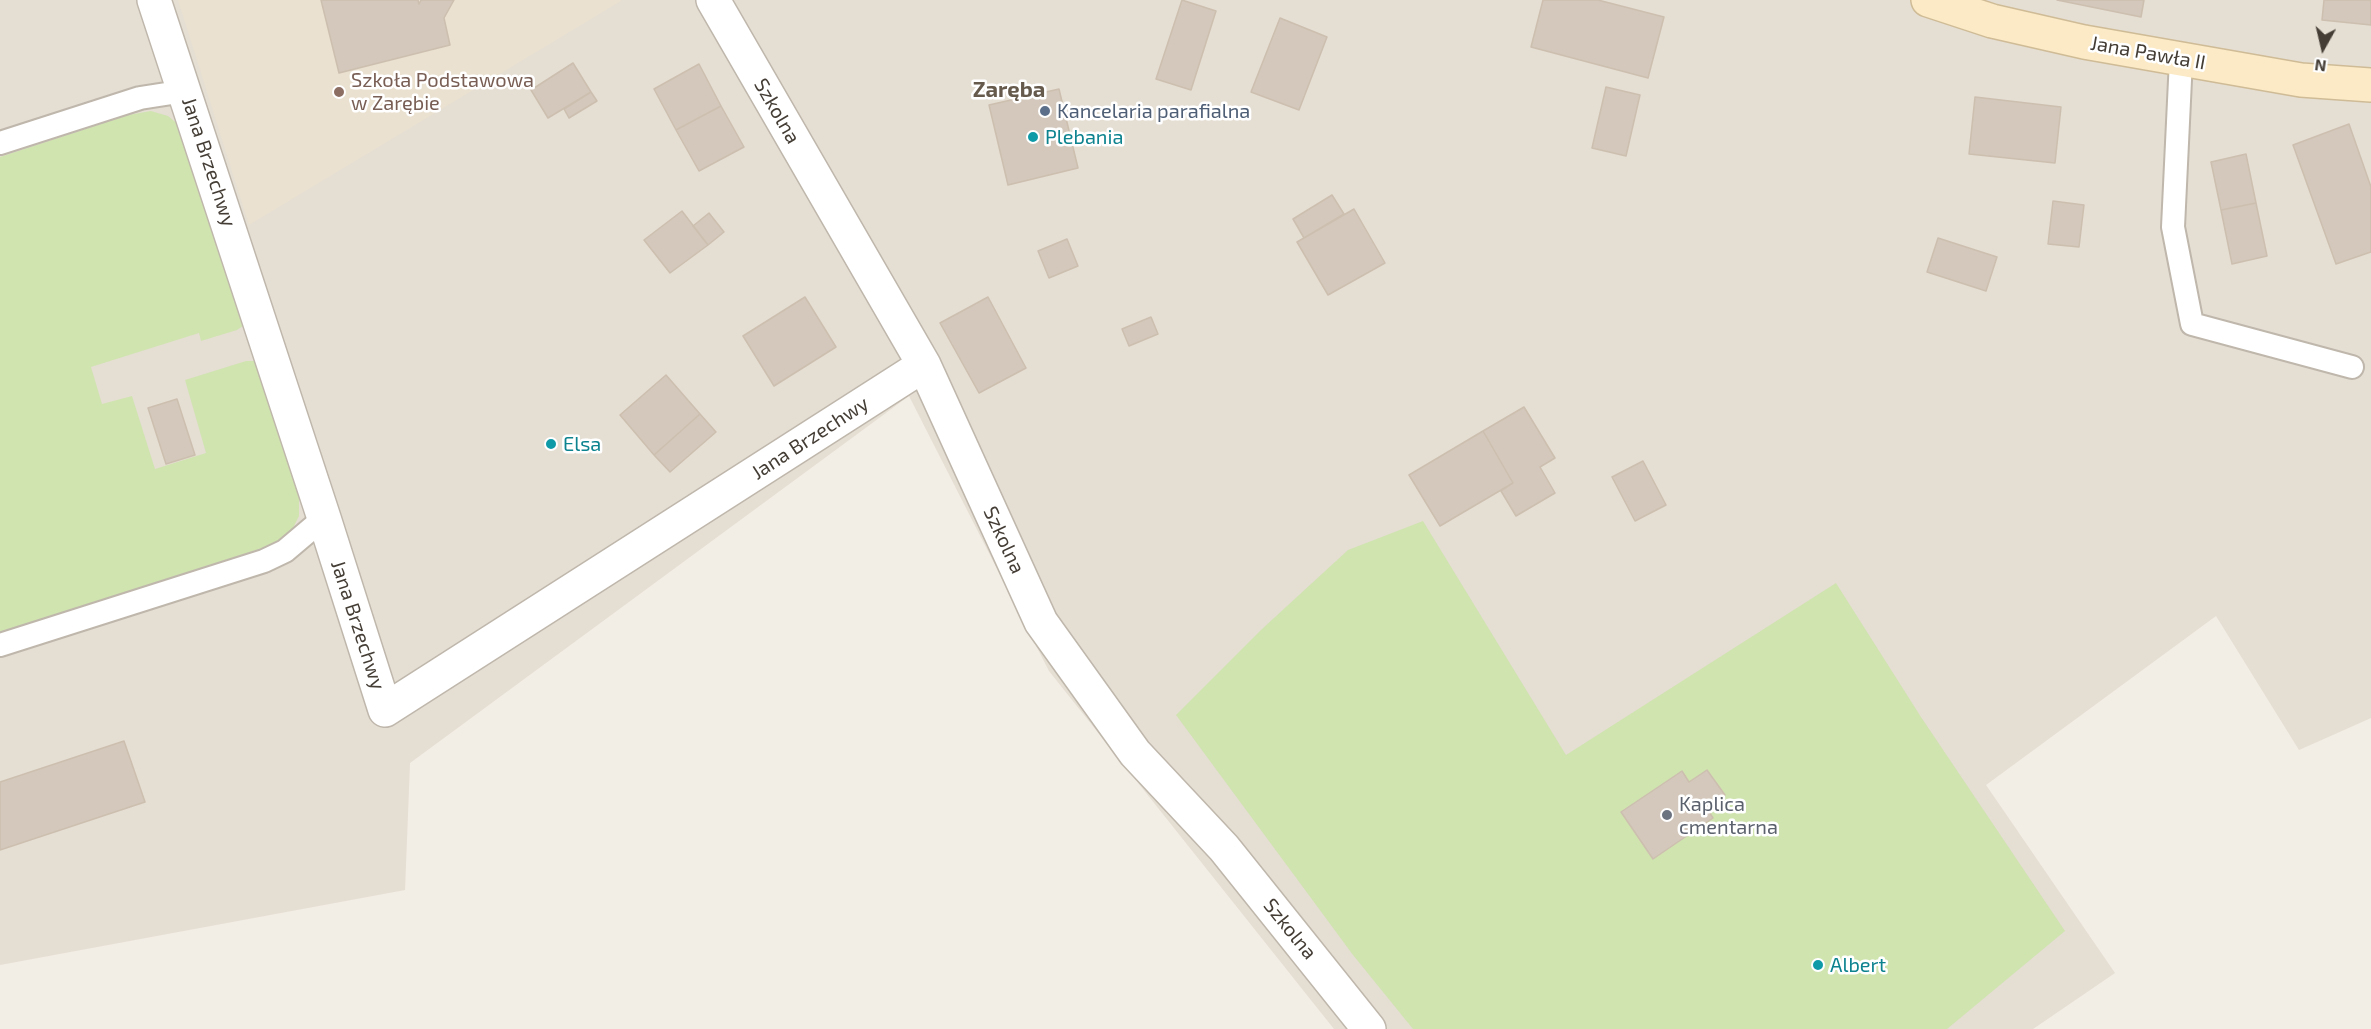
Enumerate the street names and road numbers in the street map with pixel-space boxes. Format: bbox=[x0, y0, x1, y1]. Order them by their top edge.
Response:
street label: Jana Pawła II bbox=[2089, 31, 2207, 75]
street label: Szkolna bbox=[749, 74, 805, 148]
street label: Jana Brzechwy bbox=[177, 94, 241, 230]
street label: Jana Brzechwy bbox=[747, 391, 873, 485]
street label: Szkolna bbox=[978, 503, 1030, 577]
street label: Jana Brzechwy bbox=[326, 557, 390, 693]
street label: Szkolna bbox=[1258, 894, 1322, 964]

